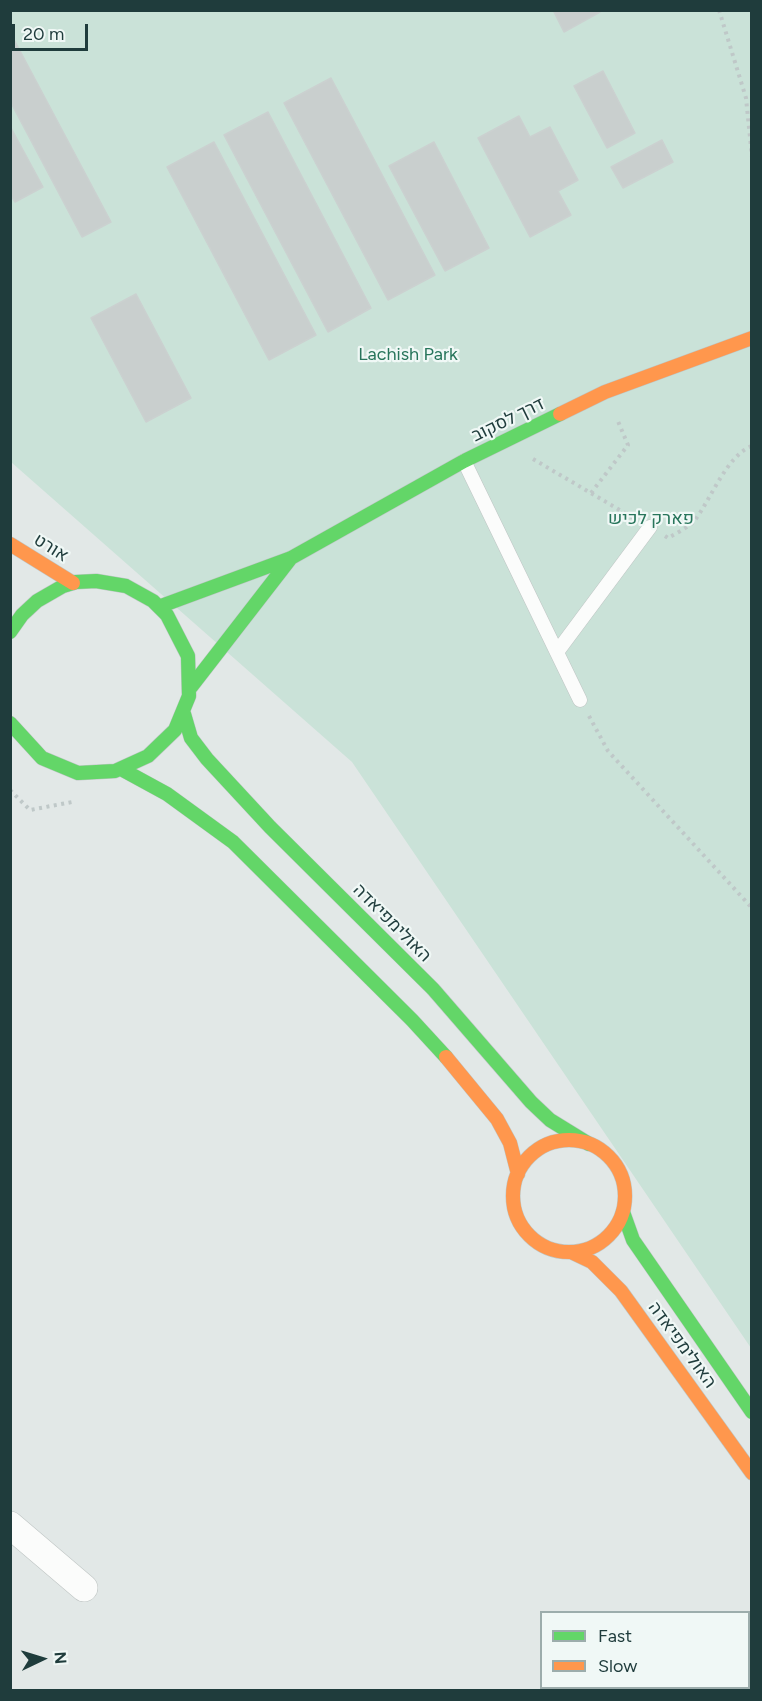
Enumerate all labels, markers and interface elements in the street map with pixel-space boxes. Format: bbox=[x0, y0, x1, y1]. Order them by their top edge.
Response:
scale bar bbox=[15, 12, 92, 50]
text: 20 m bbox=[23, 23, 64, 45]
park label: Lachish Park bbox=[358, 344, 458, 366]
street label: דרך לסקוב bbox=[468, 393, 548, 447]
park label: פארק לכיש bbox=[608, 508, 694, 530]
street label: אורט bbox=[30, 529, 72, 567]
street label: האולימפיאדה bbox=[348, 879, 436, 967]
street label: האולימפיאדה bbox=[643, 1297, 721, 1393]
legend bbox=[540, 1611, 750, 1689]
text: Fast bbox=[598, 1625, 632, 1647]
north arrow bbox=[12, 1629, 72, 1689]
text: N bbox=[51, 1651, 70, 1665]
text: Slow bbox=[598, 1655, 637, 1677]

